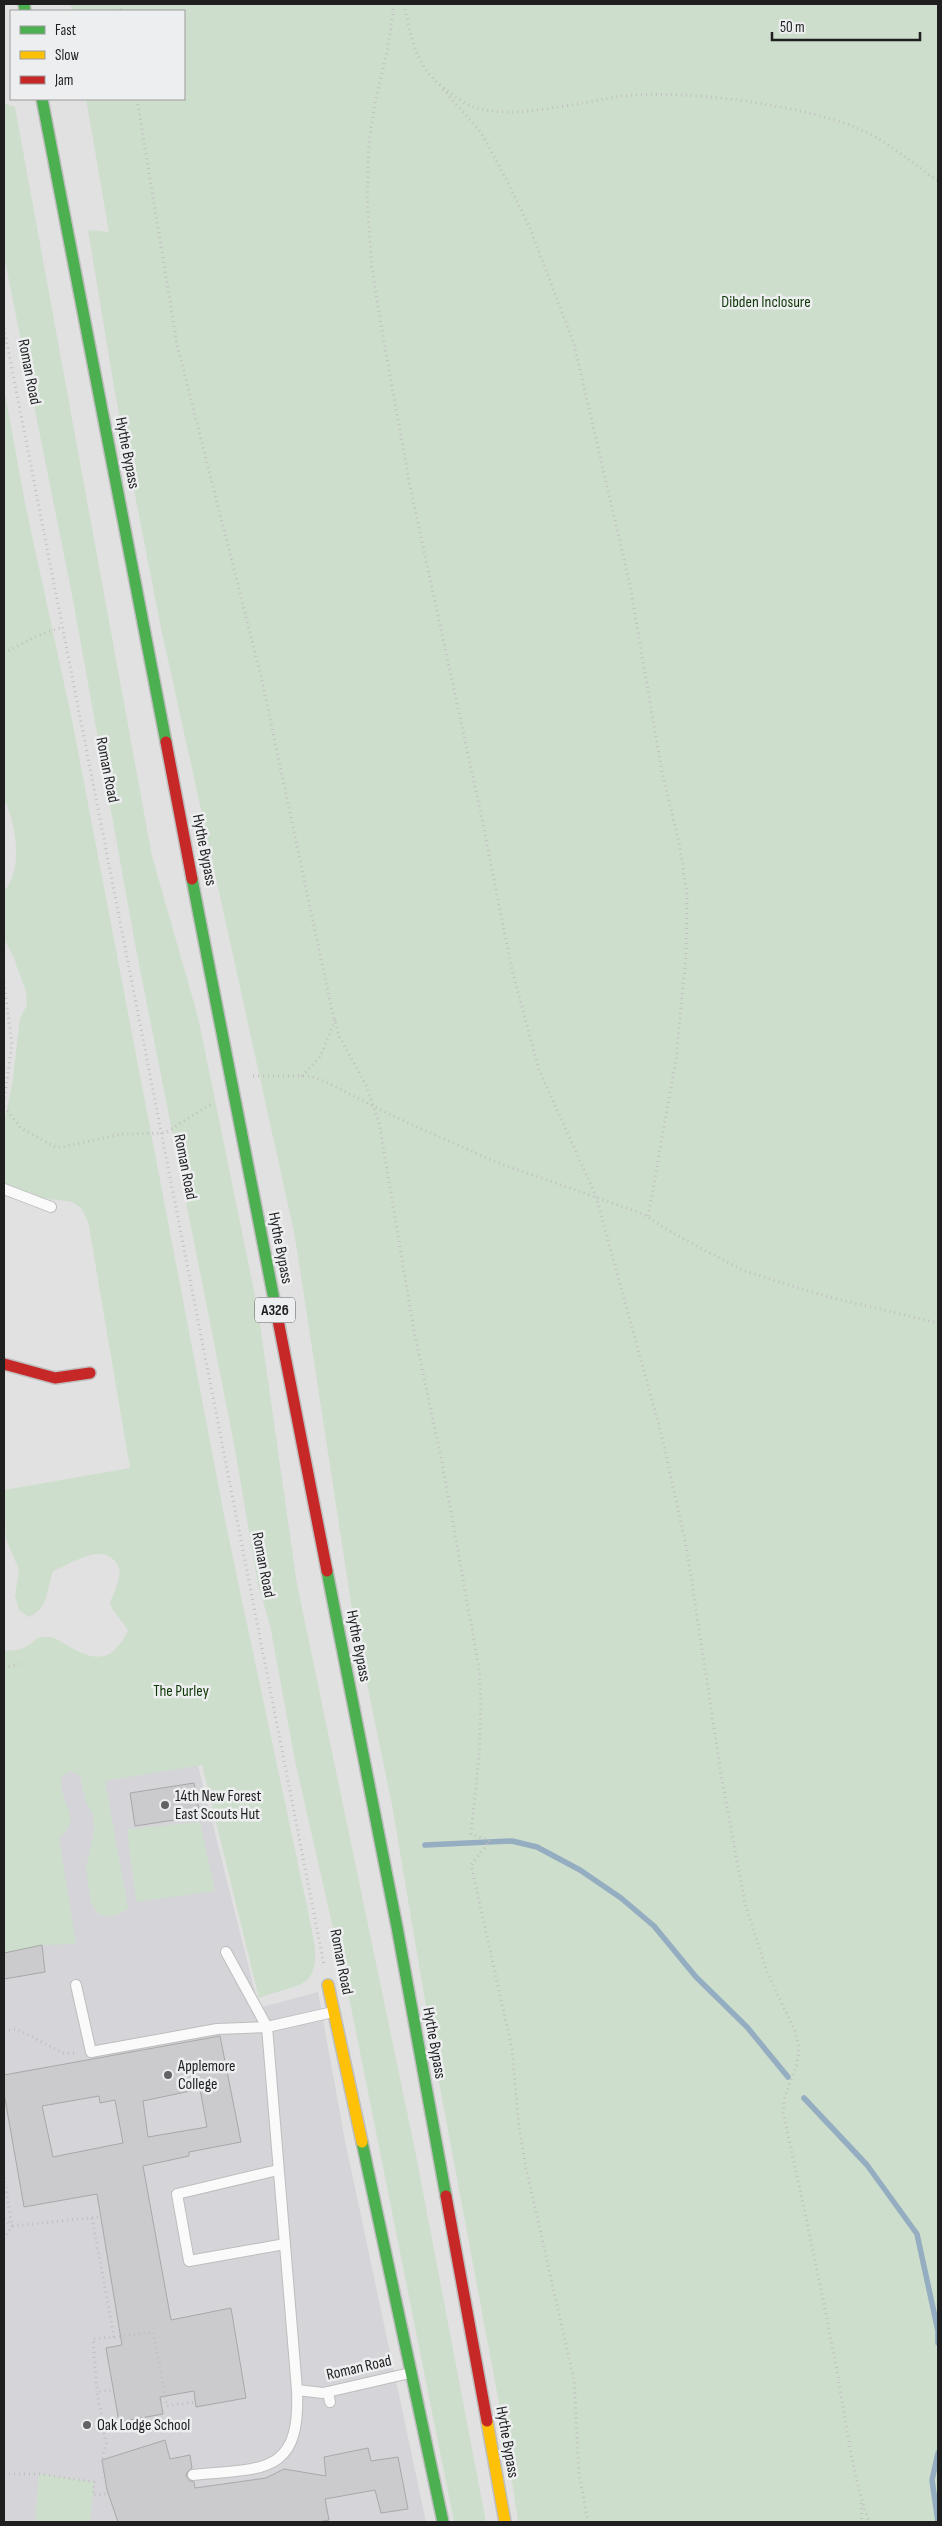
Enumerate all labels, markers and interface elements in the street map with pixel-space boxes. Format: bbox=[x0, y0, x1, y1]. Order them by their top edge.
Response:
legend bbox=[10, 10, 185, 100]
scale bar bbox=[772, 10, 920, 42]
text: 50 m bbox=[780, 18, 805, 37]
text: Fast bbox=[55, 21, 77, 40]
text: Slow bbox=[55, 46, 79, 65]
text: Jam bbox=[54, 71, 73, 90]
park label: Dibden Inclosure bbox=[721, 293, 811, 312]
street label: Roman Road bbox=[13, 338, 45, 406]
street label: Hythe Bypass bbox=[111, 416, 143, 491]
street label: Roman Road bbox=[91, 736, 123, 804]
street label: Hythe Bypass bbox=[188, 813, 220, 888]
street label: Roman Road bbox=[169, 1133, 201, 1201]
street label: Hythe Bypass bbox=[264, 1211, 296, 1286]
road number: A326 bbox=[255, 1298, 295, 1322]
street label: Roman Road bbox=[247, 1531, 279, 1599]
street label: Hythe Bypass bbox=[342, 1609, 374, 1684]
park label: The Purley bbox=[153, 1682, 209, 1701]
place label: 14th New Forest East Scouts Hut bbox=[175, 1787, 262, 1824]
marker: 14th New Forest East Scouts Hut bbox=[159, 1799, 171, 1811]
street label: Roman Road bbox=[325, 1928, 357, 1996]
street label: Hythe Bypass bbox=[418, 2006, 450, 2081]
place label: Applemore College bbox=[177, 2057, 236, 2094]
marker: Applemore College bbox=[162, 2069, 174, 2081]
street label: Roman Road bbox=[325, 2351, 393, 2385]
street label: Hythe Bypass bbox=[491, 2405, 523, 2480]
place label: Oak Lodge School bbox=[97, 2416, 190, 2435]
marker: Oak Lodge School bbox=[81, 2419, 93, 2431]

